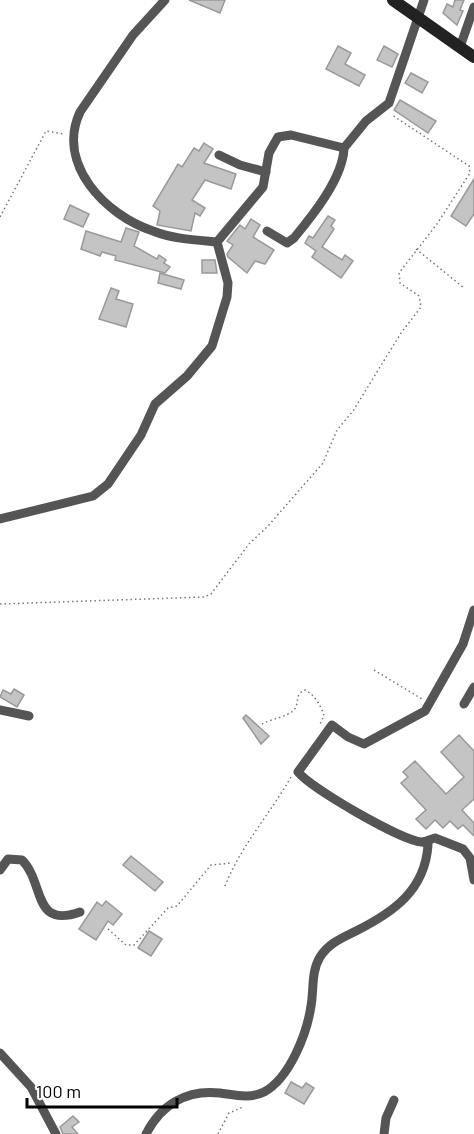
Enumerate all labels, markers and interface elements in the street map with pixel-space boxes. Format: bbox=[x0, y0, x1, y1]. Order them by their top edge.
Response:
scale bar bbox=[27, 1071, 177, 1109]
text: 100 m bbox=[36, 1080, 81, 1102]

